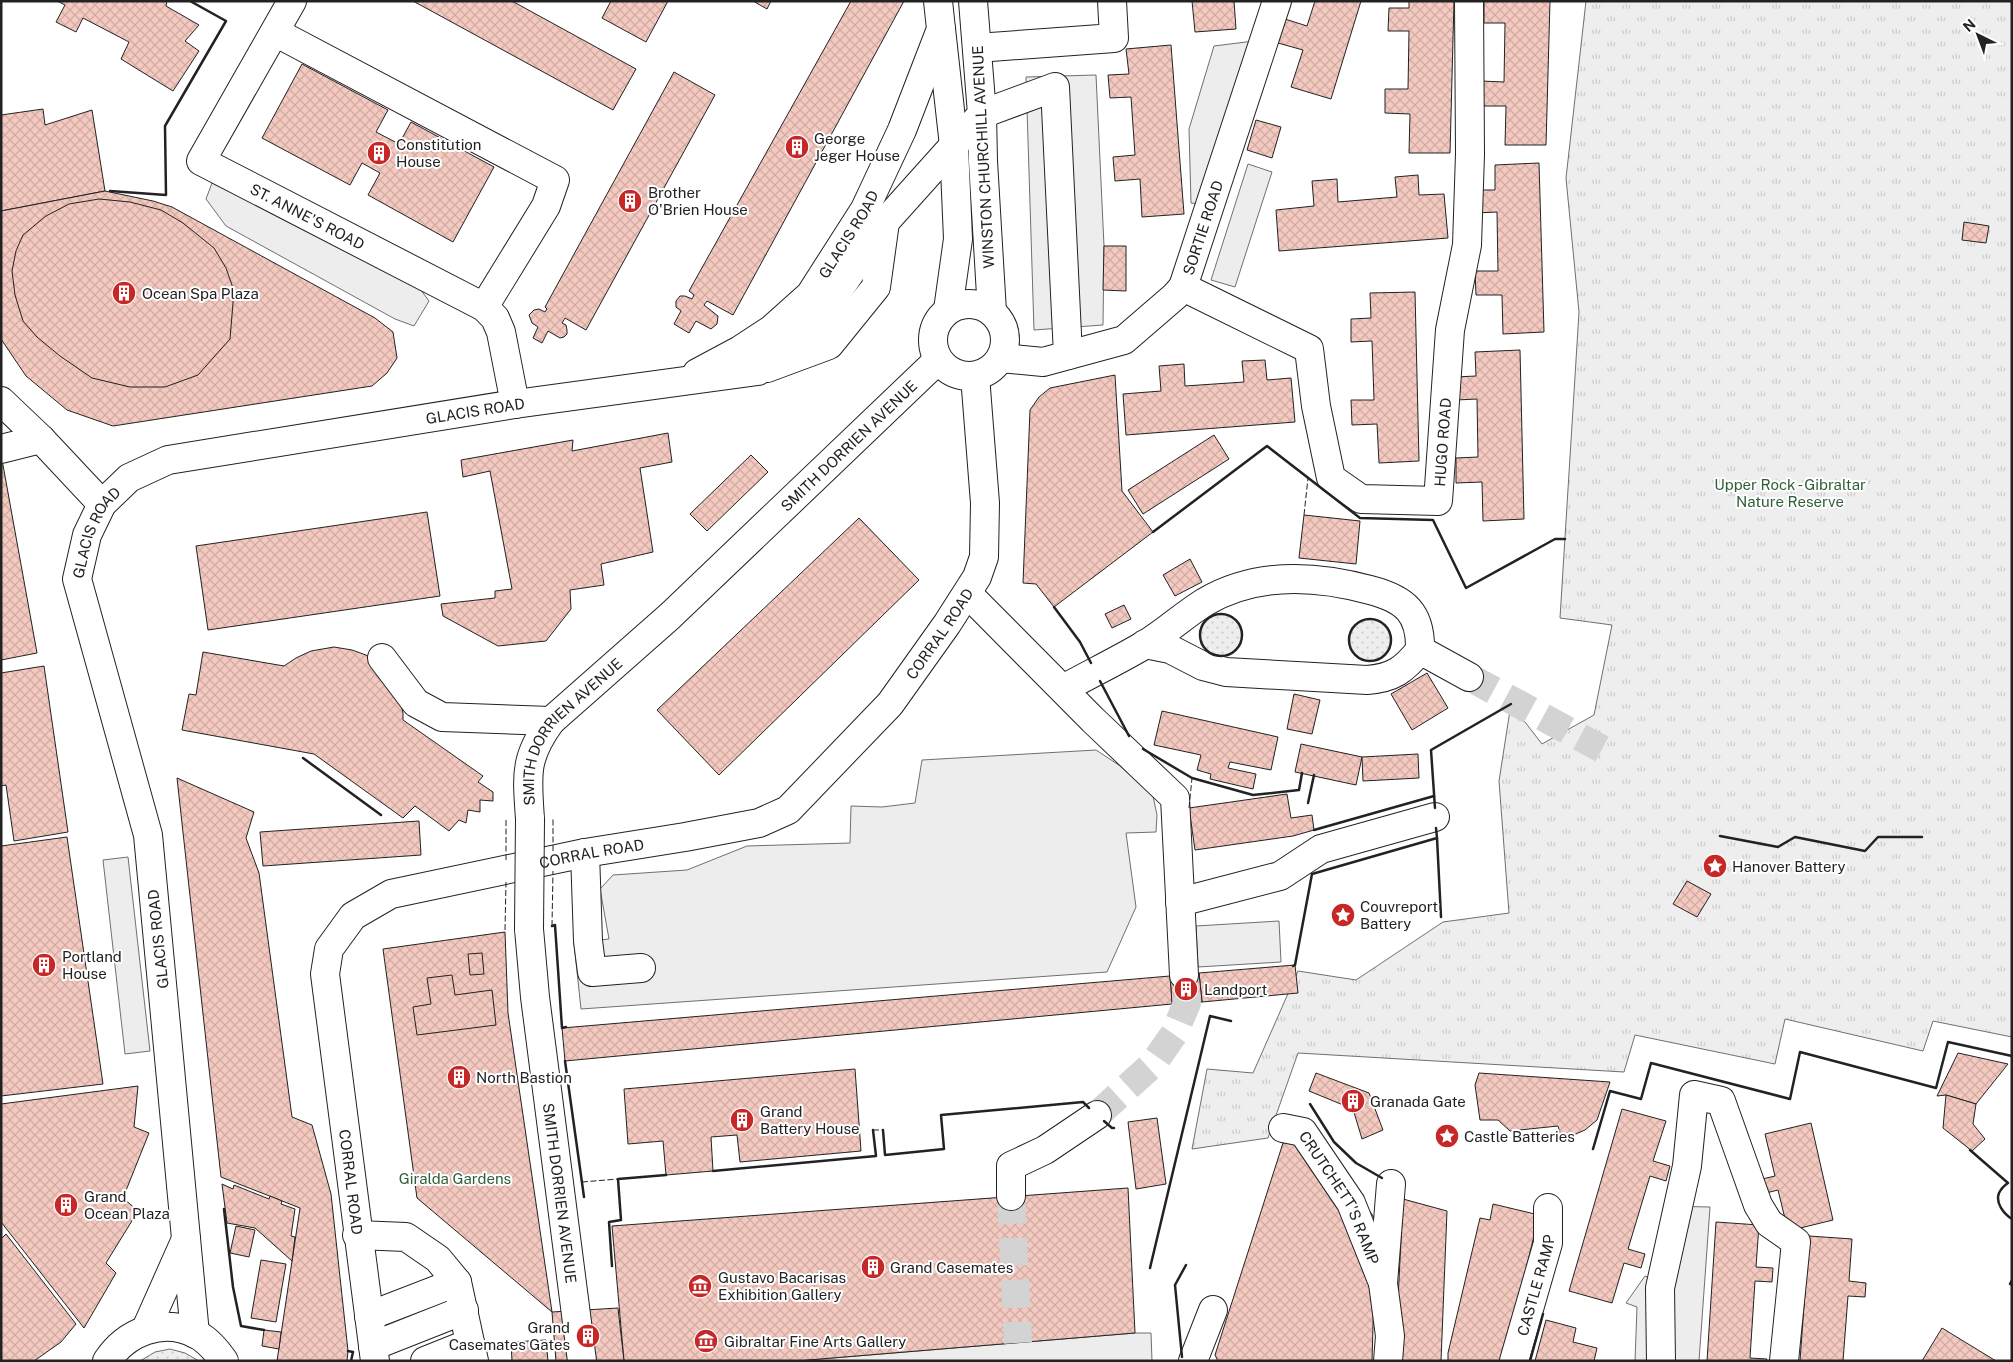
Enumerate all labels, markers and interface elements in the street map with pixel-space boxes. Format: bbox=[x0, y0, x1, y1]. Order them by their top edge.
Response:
north arrow bbox=[1953, 10, 2003, 60]
text: N bbox=[1960, 16, 1979, 35]
street label: WINSTON CHURCHILL AVENUE bbox=[969, 45, 997, 269]
place label: George Jeger House bbox=[814, 130, 900, 164]
building icon: George Jeger House bbox=[784, 134, 810, 160]
place label: Constitution House bbox=[396, 136, 482, 170]
building icon: Constitution House bbox=[366, 140, 392, 166]
street label: SORTIE ROAD bbox=[1179, 178, 1226, 277]
street label: ST. ANNE'S ROAD bbox=[248, 180, 368, 252]
place label: Brother O'Brien House bbox=[648, 184, 748, 218]
street label: GLACIS ROAD bbox=[815, 187, 881, 281]
building icon: Brother O'Brien House bbox=[617, 188, 643, 214]
building icon: Ocean Spa Plaza bbox=[111, 280, 137, 306]
place label: Ocean Spa Plaza bbox=[142, 285, 259, 302]
street label: SMITH DORRIEN AVENUE bbox=[777, 377, 920, 514]
street label: GLACIS ROAD bbox=[425, 394, 526, 427]
street label: HUGO ROAD bbox=[1431, 397, 1454, 487]
park label: Upper Rock - Gibraltar Nature Reserve bbox=[1714, 476, 1866, 510]
street label: GLACIS ROAD bbox=[69, 483, 123, 580]
street label: CORRAL ROAD bbox=[902, 585, 976, 682]
street label: SMITH DORRIEN AVENUE bbox=[519, 654, 625, 806]
street label: CORRAL ROAD bbox=[538, 835, 645, 871]
place icon: Hanover Battery bbox=[1702, 853, 1728, 879]
place label: Hanover Battery bbox=[1732, 858, 1845, 875]
street label: GLACIS ROAD bbox=[144, 888, 172, 990]
place label: Couvreport Battery bbox=[1360, 898, 1438, 932]
place icon: Couvreport Battery bbox=[1330, 902, 1356, 928]
place label: Portland House bbox=[62, 948, 122, 982]
building icon: Portland House bbox=[31, 952, 57, 978]
building icon: Landport bbox=[1173, 976, 1199, 1002]
place label: Landport bbox=[1204, 981, 1267, 998]
building icon: North Bastion bbox=[446, 1064, 472, 1090]
place label: North Bastion bbox=[476, 1069, 572, 1086]
building icon: Granada Gate bbox=[1340, 1088, 1366, 1114]
place label: Granada Gate bbox=[1370, 1093, 1466, 1110]
street label: SMITH DORRIEN AVENUE bbox=[540, 1102, 580, 1284]
place label: Grand Battery House bbox=[760, 1103, 860, 1137]
building icon: Grand Battery House bbox=[729, 1107, 755, 1133]
place icon: Castle Batteries bbox=[1434, 1123, 1460, 1149]
street label: CORRAL ROAD bbox=[336, 1128, 366, 1236]
street label: CRUTCHETT'S RAMP bbox=[1296, 1128, 1383, 1267]
place label: Castle Batteries bbox=[1464, 1128, 1575, 1145]
park label: Giralda Gardens bbox=[399, 1170, 511, 1187]
place label: Grand Ocean Plaza bbox=[84, 1188, 170, 1222]
building icon: Grand Ocean Plaza bbox=[53, 1192, 79, 1218]
street label: CASTLE RAMP bbox=[1513, 1234, 1557, 1338]
building icon: Grand Casemates bbox=[860, 1254, 886, 1280]
place label: Grand Casemates bbox=[890, 1259, 1013, 1276]
place label: Gustavo Bacarisas Exhibition Gallery bbox=[718, 1269, 846, 1303]
museum icon: Gustavo Bacarisas Exhibition Gallery bbox=[687, 1273, 713, 1299]
place label: Grand Casemates Gates bbox=[449, 1319, 570, 1353]
building icon: Grand Casemates Gates bbox=[575, 1323, 601, 1349]
museum icon: Gibraltar Fine Arts Gallery bbox=[693, 1328, 719, 1354]
place label: Gibraltar Fine Arts Gallery bbox=[724, 1333, 906, 1350]

